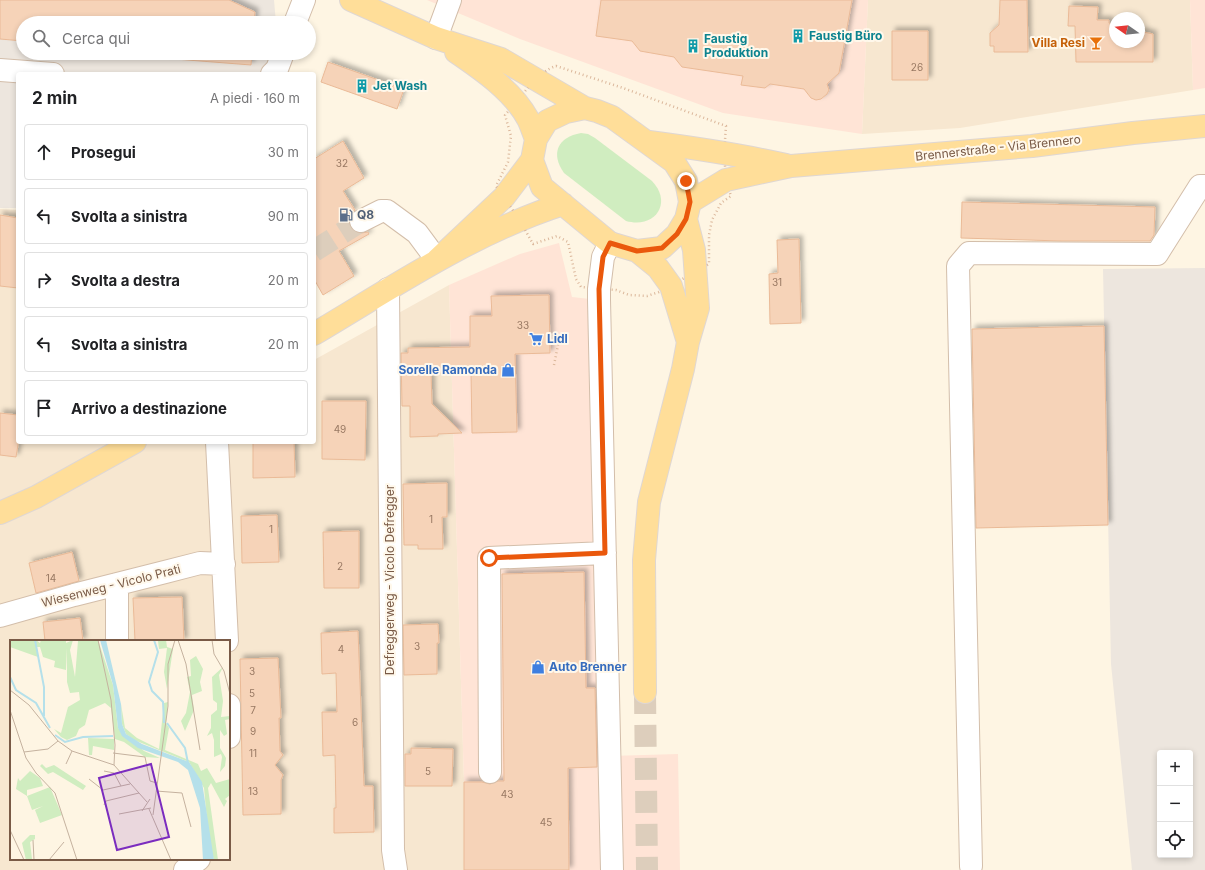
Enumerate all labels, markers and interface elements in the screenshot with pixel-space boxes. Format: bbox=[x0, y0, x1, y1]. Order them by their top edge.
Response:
north arrow bbox=[1109, 12, 1145, 48]
search box bbox=[16, 16, 316, 60]
icon: search bbox=[30, 27, 52, 49]
building icon: Faustig Büro bbox=[790, 28, 806, 44]
place label: Faustig Büro bbox=[809, 28, 882, 43]
text: Cerca qui bbox=[62, 29, 130, 48]
place label: Faustig Produktion bbox=[704, 31, 768, 60]
place label: Villa Resi bbox=[1032, 35, 1085, 50]
bar icon: Villa Resi bbox=[1088, 35, 1104, 51]
building icon: Faustig Produktion bbox=[685, 38, 701, 54]
house number: 26 bbox=[911, 61, 923, 73]
building icon: Jet Wash bbox=[354, 78, 370, 94]
place label: Jet Wash bbox=[373, 78, 427, 93]
text: 2 min bbox=[32, 88, 77, 108]
text: A piedi · 160 m bbox=[210, 90, 300, 106]
street label: Brennerstraße - Via Brennero bbox=[915, 131, 1081, 164]
icon: ahead bbox=[33, 141, 55, 163]
text: Prosegui bbox=[71, 143, 136, 162]
text: 30 m bbox=[268, 144, 299, 160]
house number: 32 bbox=[336, 157, 348, 169]
route end bbox=[677, 172, 695, 190]
icon: left bbox=[33, 205, 55, 227]
text: Svolta a sinistra bbox=[71, 207, 188, 226]
fuel station icon: Q8 bbox=[338, 207, 354, 223]
place label: Q8 bbox=[357, 207, 374, 222]
text: 90 m bbox=[268, 208, 299, 224]
icon: right bbox=[33, 269, 55, 291]
text: Svolta a destra bbox=[71, 271, 180, 290]
text: 20 m bbox=[268, 272, 299, 288]
house number: 31 bbox=[772, 276, 782, 288]
house number: 33 bbox=[517, 319, 529, 331]
supermarket icon: Lidl bbox=[528, 331, 544, 347]
place label: Lidl bbox=[547, 331, 568, 346]
icon: left bbox=[33, 333, 55, 355]
text: Svolta a sinistra bbox=[71, 335, 188, 354]
text: 20 m bbox=[268, 336, 299, 352]
place label: Sorelle Ramonda bbox=[398, 362, 497, 377]
shop icon: Sorelle Ramonda bbox=[500, 362, 516, 378]
icon: arrive bbox=[33, 397, 55, 419]
text: Arrivo a destinazione bbox=[71, 399, 227, 418]
house number: 49 bbox=[334, 423, 346, 435]
street label: Defreggerweg - Vicolo Defregger bbox=[382, 484, 397, 675]
house number: 1 bbox=[429, 513, 433, 525]
house number: 1 bbox=[269, 523, 273, 535]
route start bbox=[480, 549, 498, 567]
house number: 2 bbox=[337, 560, 343, 572]
street label: Wiesenweg - Vicolo Prati bbox=[40, 561, 182, 610]
house number: 14 bbox=[46, 572, 56, 584]
inset map bbox=[10, 640, 230, 860]
house number: 3 bbox=[414, 640, 420, 652]
house number: 4 bbox=[338, 643, 344, 655]
shop icon: Auto Brenner bbox=[530, 659, 546, 675]
place label: Auto Brenner bbox=[549, 659, 627, 674]
house number: 3 bbox=[249, 665, 255, 677]
house number: 5 bbox=[249, 687, 255, 699]
house number: 7 bbox=[250, 704, 256, 716]
house number: 6 bbox=[352, 716, 358, 728]
house number: 9 bbox=[250, 725, 256, 737]
house number: 11 bbox=[249, 747, 257, 759]
map controls bbox=[1157, 750, 1193, 858]
button: + bbox=[1157, 750, 1193, 786]
house number: 5 bbox=[425, 765, 431, 777]
house number: 13 bbox=[248, 785, 258, 797]
button: − bbox=[1157, 786, 1193, 822]
house number: 43 bbox=[501, 788, 513, 800]
house number: 45 bbox=[540, 816, 552, 828]
button: locate bbox=[1157, 822, 1193, 858]

